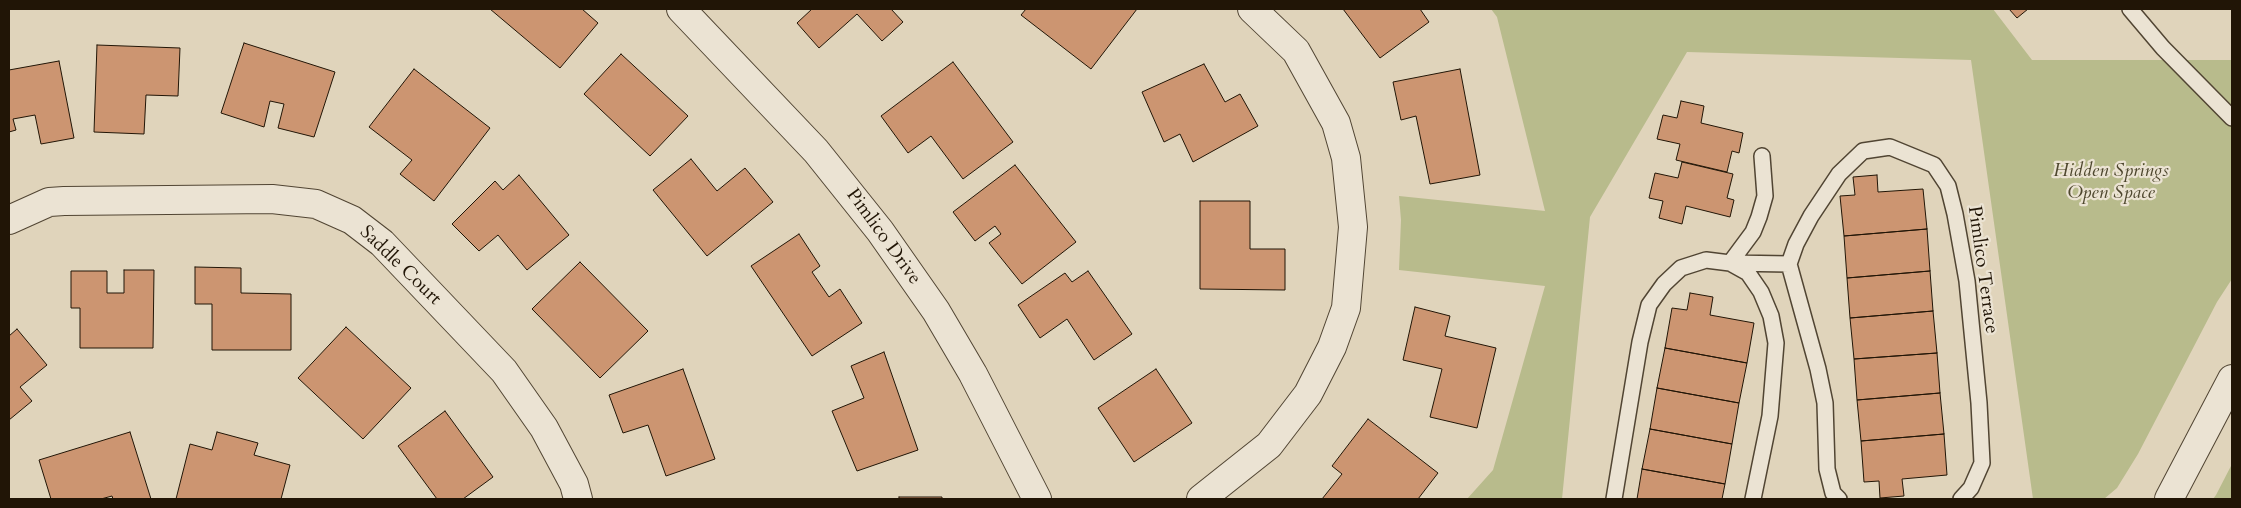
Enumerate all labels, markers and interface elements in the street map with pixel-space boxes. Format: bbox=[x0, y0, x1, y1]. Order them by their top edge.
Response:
park label: Hidden Springs Open Space bbox=[2053, 161, 2169, 205]
street label: Pimlico Drive bbox=[841, 185, 925, 289]
street label: Pimlico Terrace bbox=[1962, 205, 2002, 335]
street label: Saddle Court bbox=[354, 221, 446, 311]

